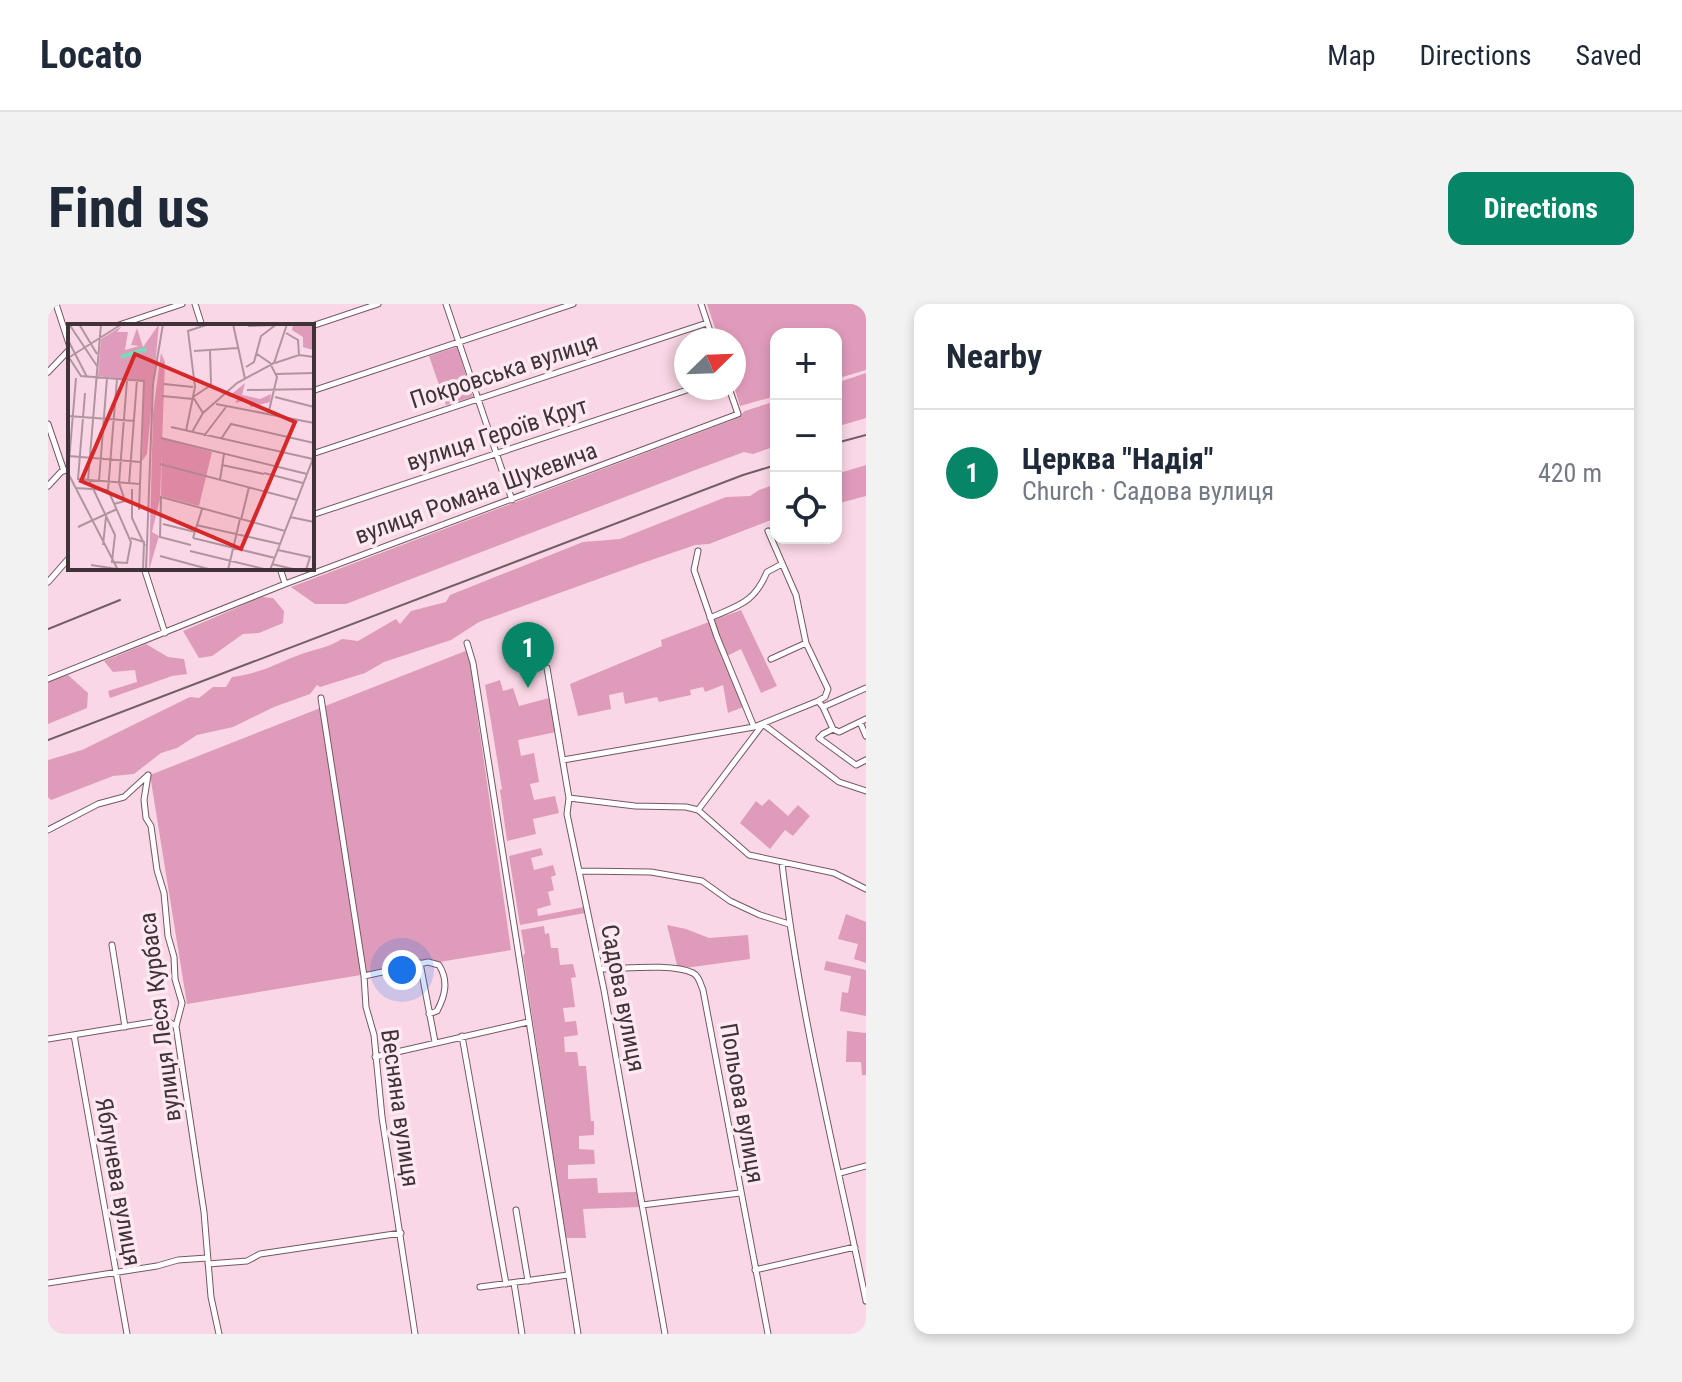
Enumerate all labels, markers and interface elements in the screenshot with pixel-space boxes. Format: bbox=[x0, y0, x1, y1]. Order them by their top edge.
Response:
text: Locato bbox=[40, 33, 142, 77]
text: Map bbox=[1327, 39, 1376, 72]
text: Directions bbox=[1420, 39, 1531, 72]
text: Saved bbox=[1575, 39, 1642, 72]
button: Directions bbox=[1448, 172, 1634, 245]
text: Find us bbox=[48, 175, 210, 241]
inset map bbox=[68, 324, 314, 570]
street label: Покровська вулиця bbox=[407, 327, 601, 415]
north arrow bbox=[674, 328, 746, 400]
map controls bbox=[770, 328, 842, 544]
button: + bbox=[770, 328, 842, 400]
text: Nearby bbox=[946, 336, 1042, 376]
street label: вулиця Героїв Крут bbox=[403, 392, 591, 476]
button: − bbox=[770, 400, 842, 472]
street label: вулиця Романа Шухевича bbox=[351, 436, 601, 550]
text: Церква "Надія" bbox=[1022, 441, 1213, 476]
text: 1 bbox=[965, 458, 979, 488]
text: 420 m bbox=[1538, 458, 1602, 488]
button: locate bbox=[770, 472, 842, 544]
text: Church · Садова вулиця bbox=[1022, 476, 1274, 506]
pin: 1 bbox=[502, 622, 554, 688]
street label: вулиця Леся Курбаса bbox=[133, 911, 187, 1123]
street label: Садова вулиця bbox=[595, 922, 651, 1074]
your location bbox=[382, 950, 422, 990]
street label: Польова вулиця bbox=[714, 1021, 770, 1185]
street label: Весняна вулиця bbox=[375, 1027, 425, 1189]
street label: Яблунева вулиця bbox=[89, 1096, 147, 1268]

